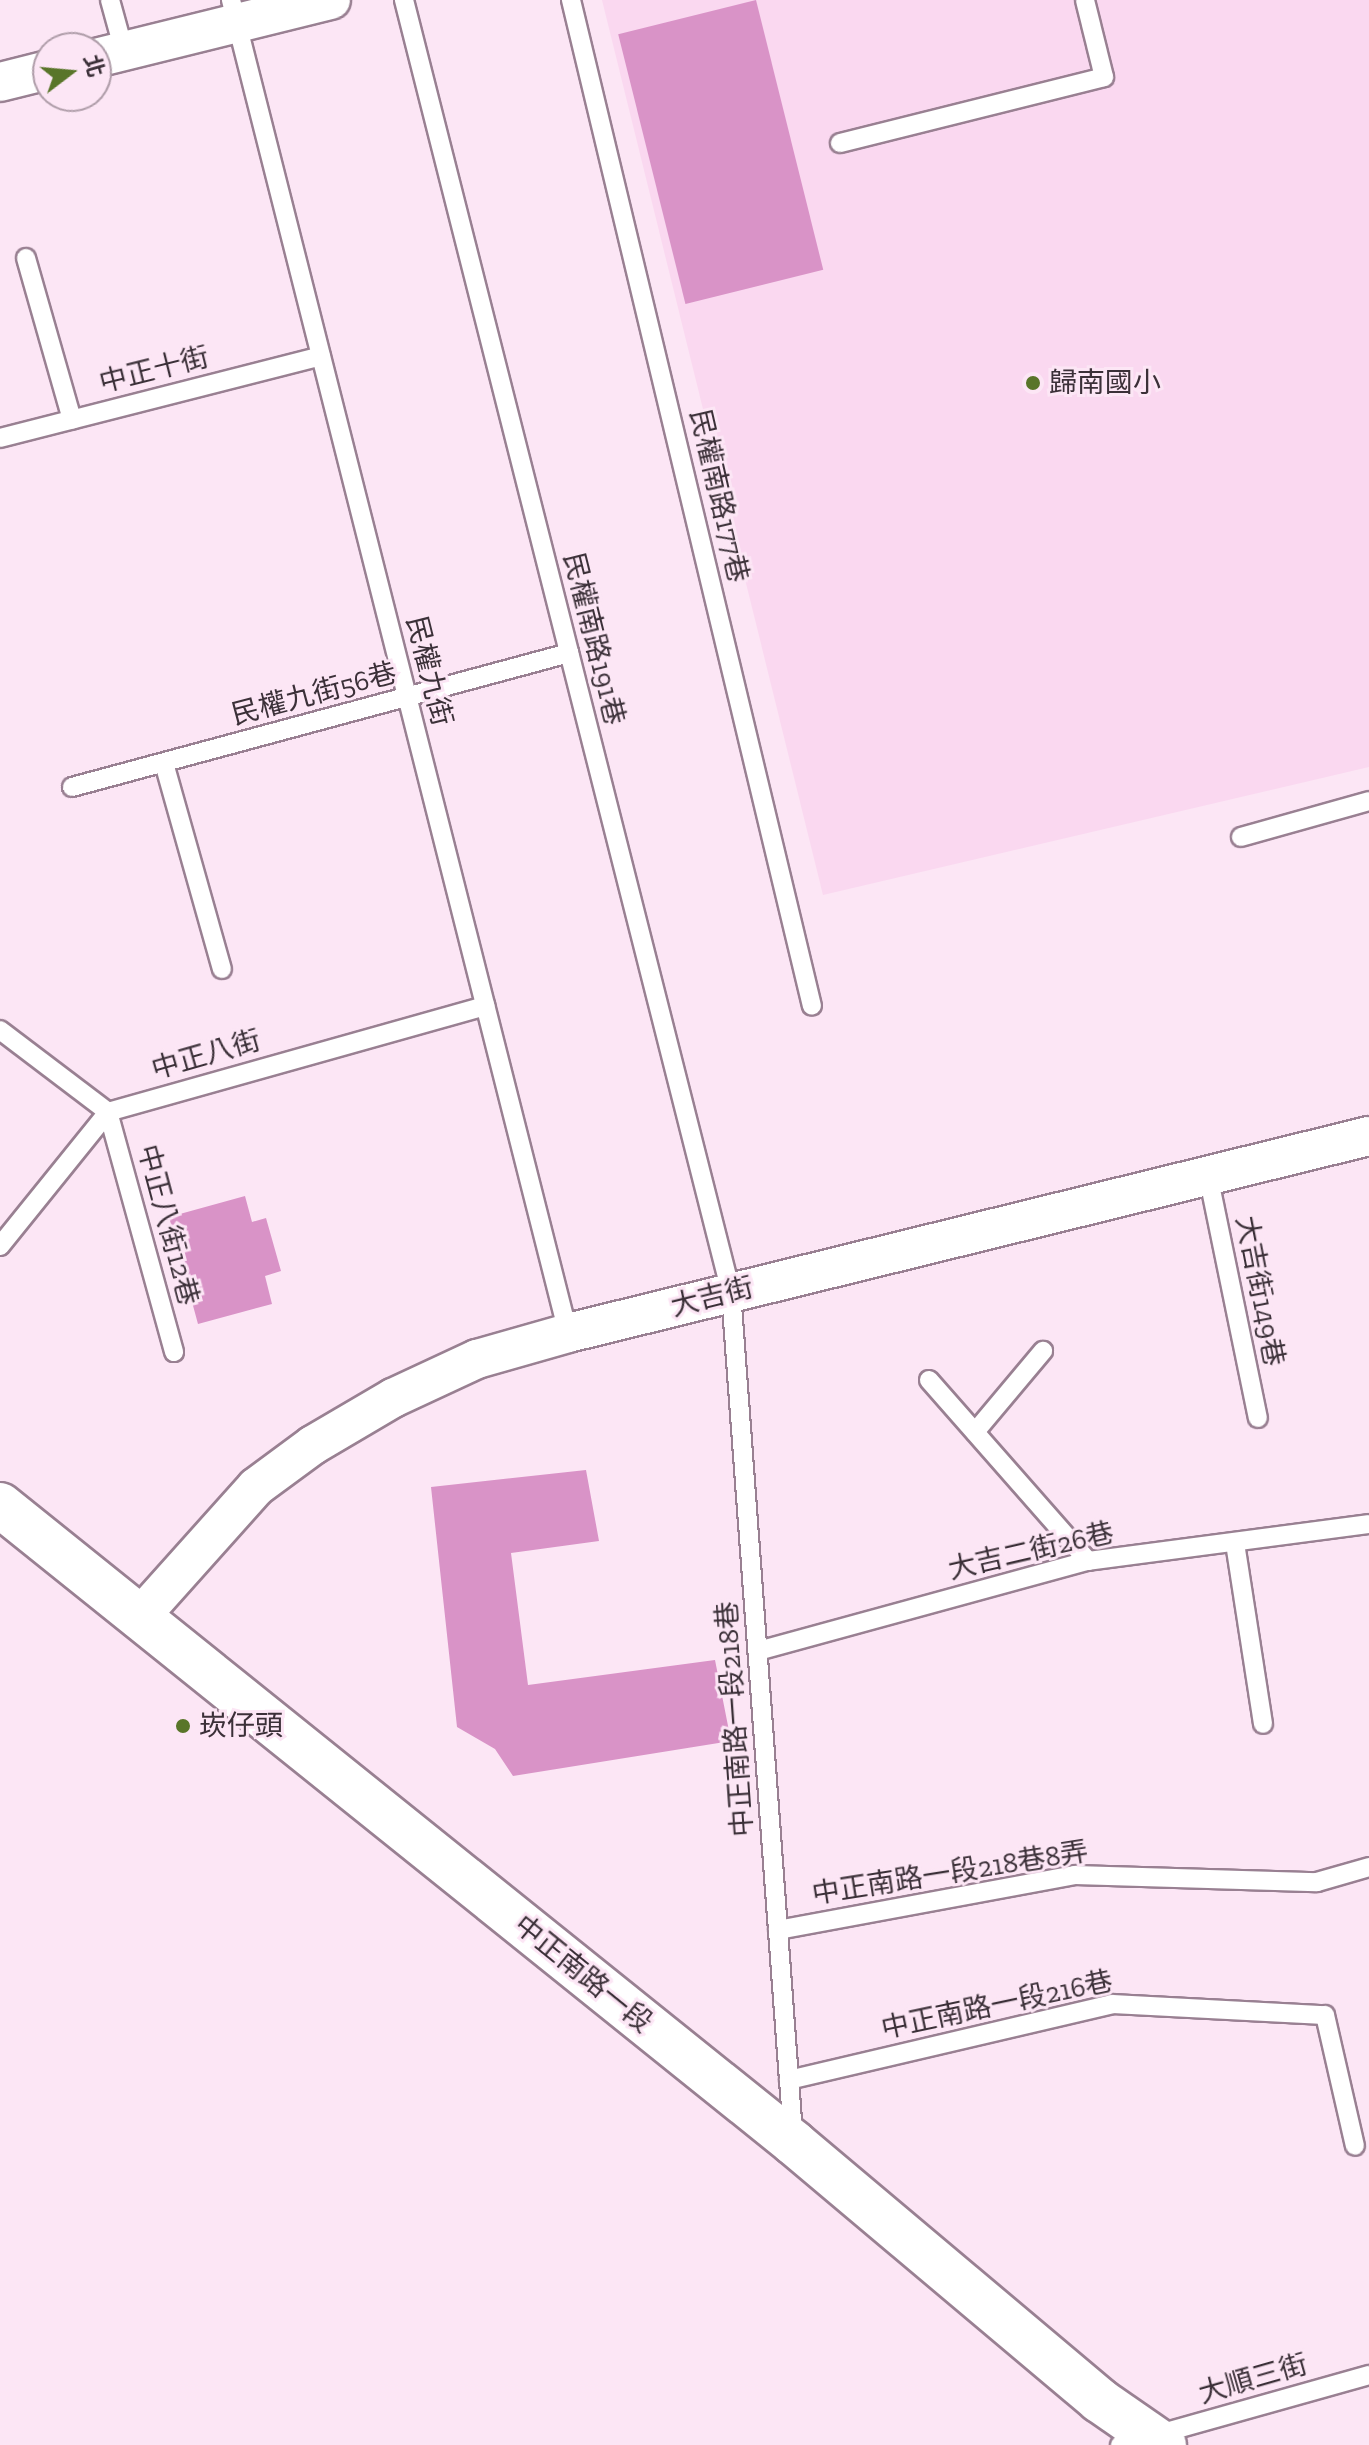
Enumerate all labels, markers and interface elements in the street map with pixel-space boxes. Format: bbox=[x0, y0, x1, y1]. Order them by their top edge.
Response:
north arrow bbox=[32, 32, 112, 112]
text: 北 bbox=[78, 51, 110, 80]
street label: 中正十街 bbox=[96, 340, 212, 400]
place label: 歸南國小 bbox=[1049, 366, 1161, 400]
marker: 歸南國小 bbox=[1024, 374, 1042, 392]
street label: 民權南路177巷 bbox=[683, 406, 755, 586]
street label: 民權南路191巷 bbox=[556, 549, 632, 729]
street label: 民權九街 bbox=[399, 613, 459, 729]
street label: 民權九街56巷 bbox=[228, 656, 400, 732]
street label: 中正八街 bbox=[148, 1023, 264, 1087]
street label: 中正八街12巷 bbox=[130, 1141, 206, 1309]
street label: 大吉街149巷 bbox=[1229, 1213, 1291, 1369]
street label: 大吉街 bbox=[667, 1271, 757, 1323]
street label: 大吉二街26巷 bbox=[945, 1516, 1117, 1586]
street label: 中正南路一段218巷 bbox=[710, 1600, 760, 1838]
place label: 崁仔頭 bbox=[199, 1709, 283, 1743]
marker: 崁仔頭 bbox=[174, 1717, 192, 1735]
street label: 中正南路一段218巷8弄 bbox=[809, 1835, 1091, 1911]
street label: 中正南路一段 bbox=[507, 1908, 659, 2040]
street label: 中正南路一段216巷 bbox=[878, 1964, 1116, 2046]
street label: 大順三街 bbox=[1195, 2347, 1311, 2411]

